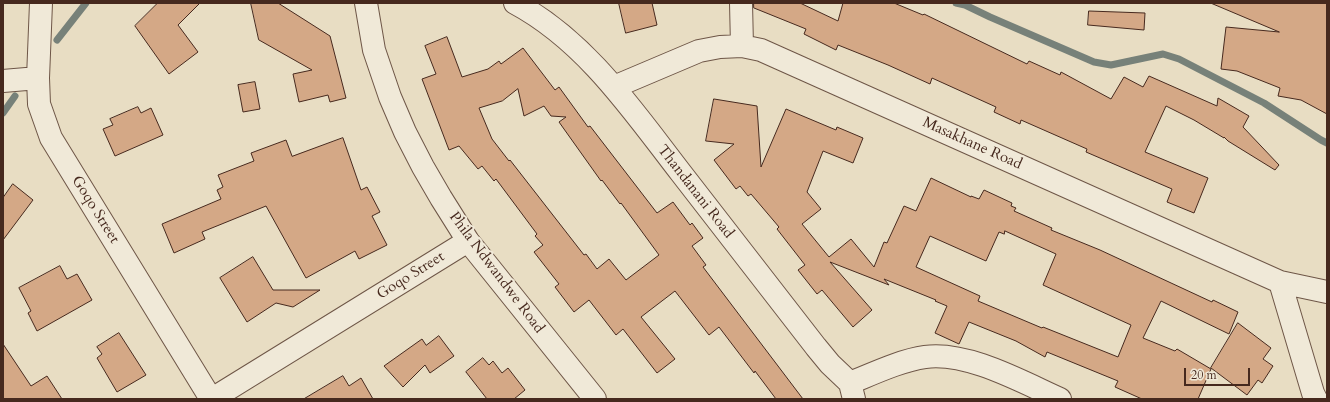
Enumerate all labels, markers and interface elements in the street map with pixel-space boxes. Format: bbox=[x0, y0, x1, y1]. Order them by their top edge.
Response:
street label: Masakhane Road bbox=[919, 114, 1025, 174]
street label: Thandanani Road bbox=[653, 142, 737, 242]
street label: Goqo Street bbox=[67, 173, 123, 247]
street label: Phila Ndwandwe Road bbox=[444, 209, 548, 337]
street label: Goqo Street bbox=[374, 248, 448, 304]
scale bar bbox=[1186, 360, 1252, 386]
text: 20 m bbox=[1191, 367, 1217, 383]

